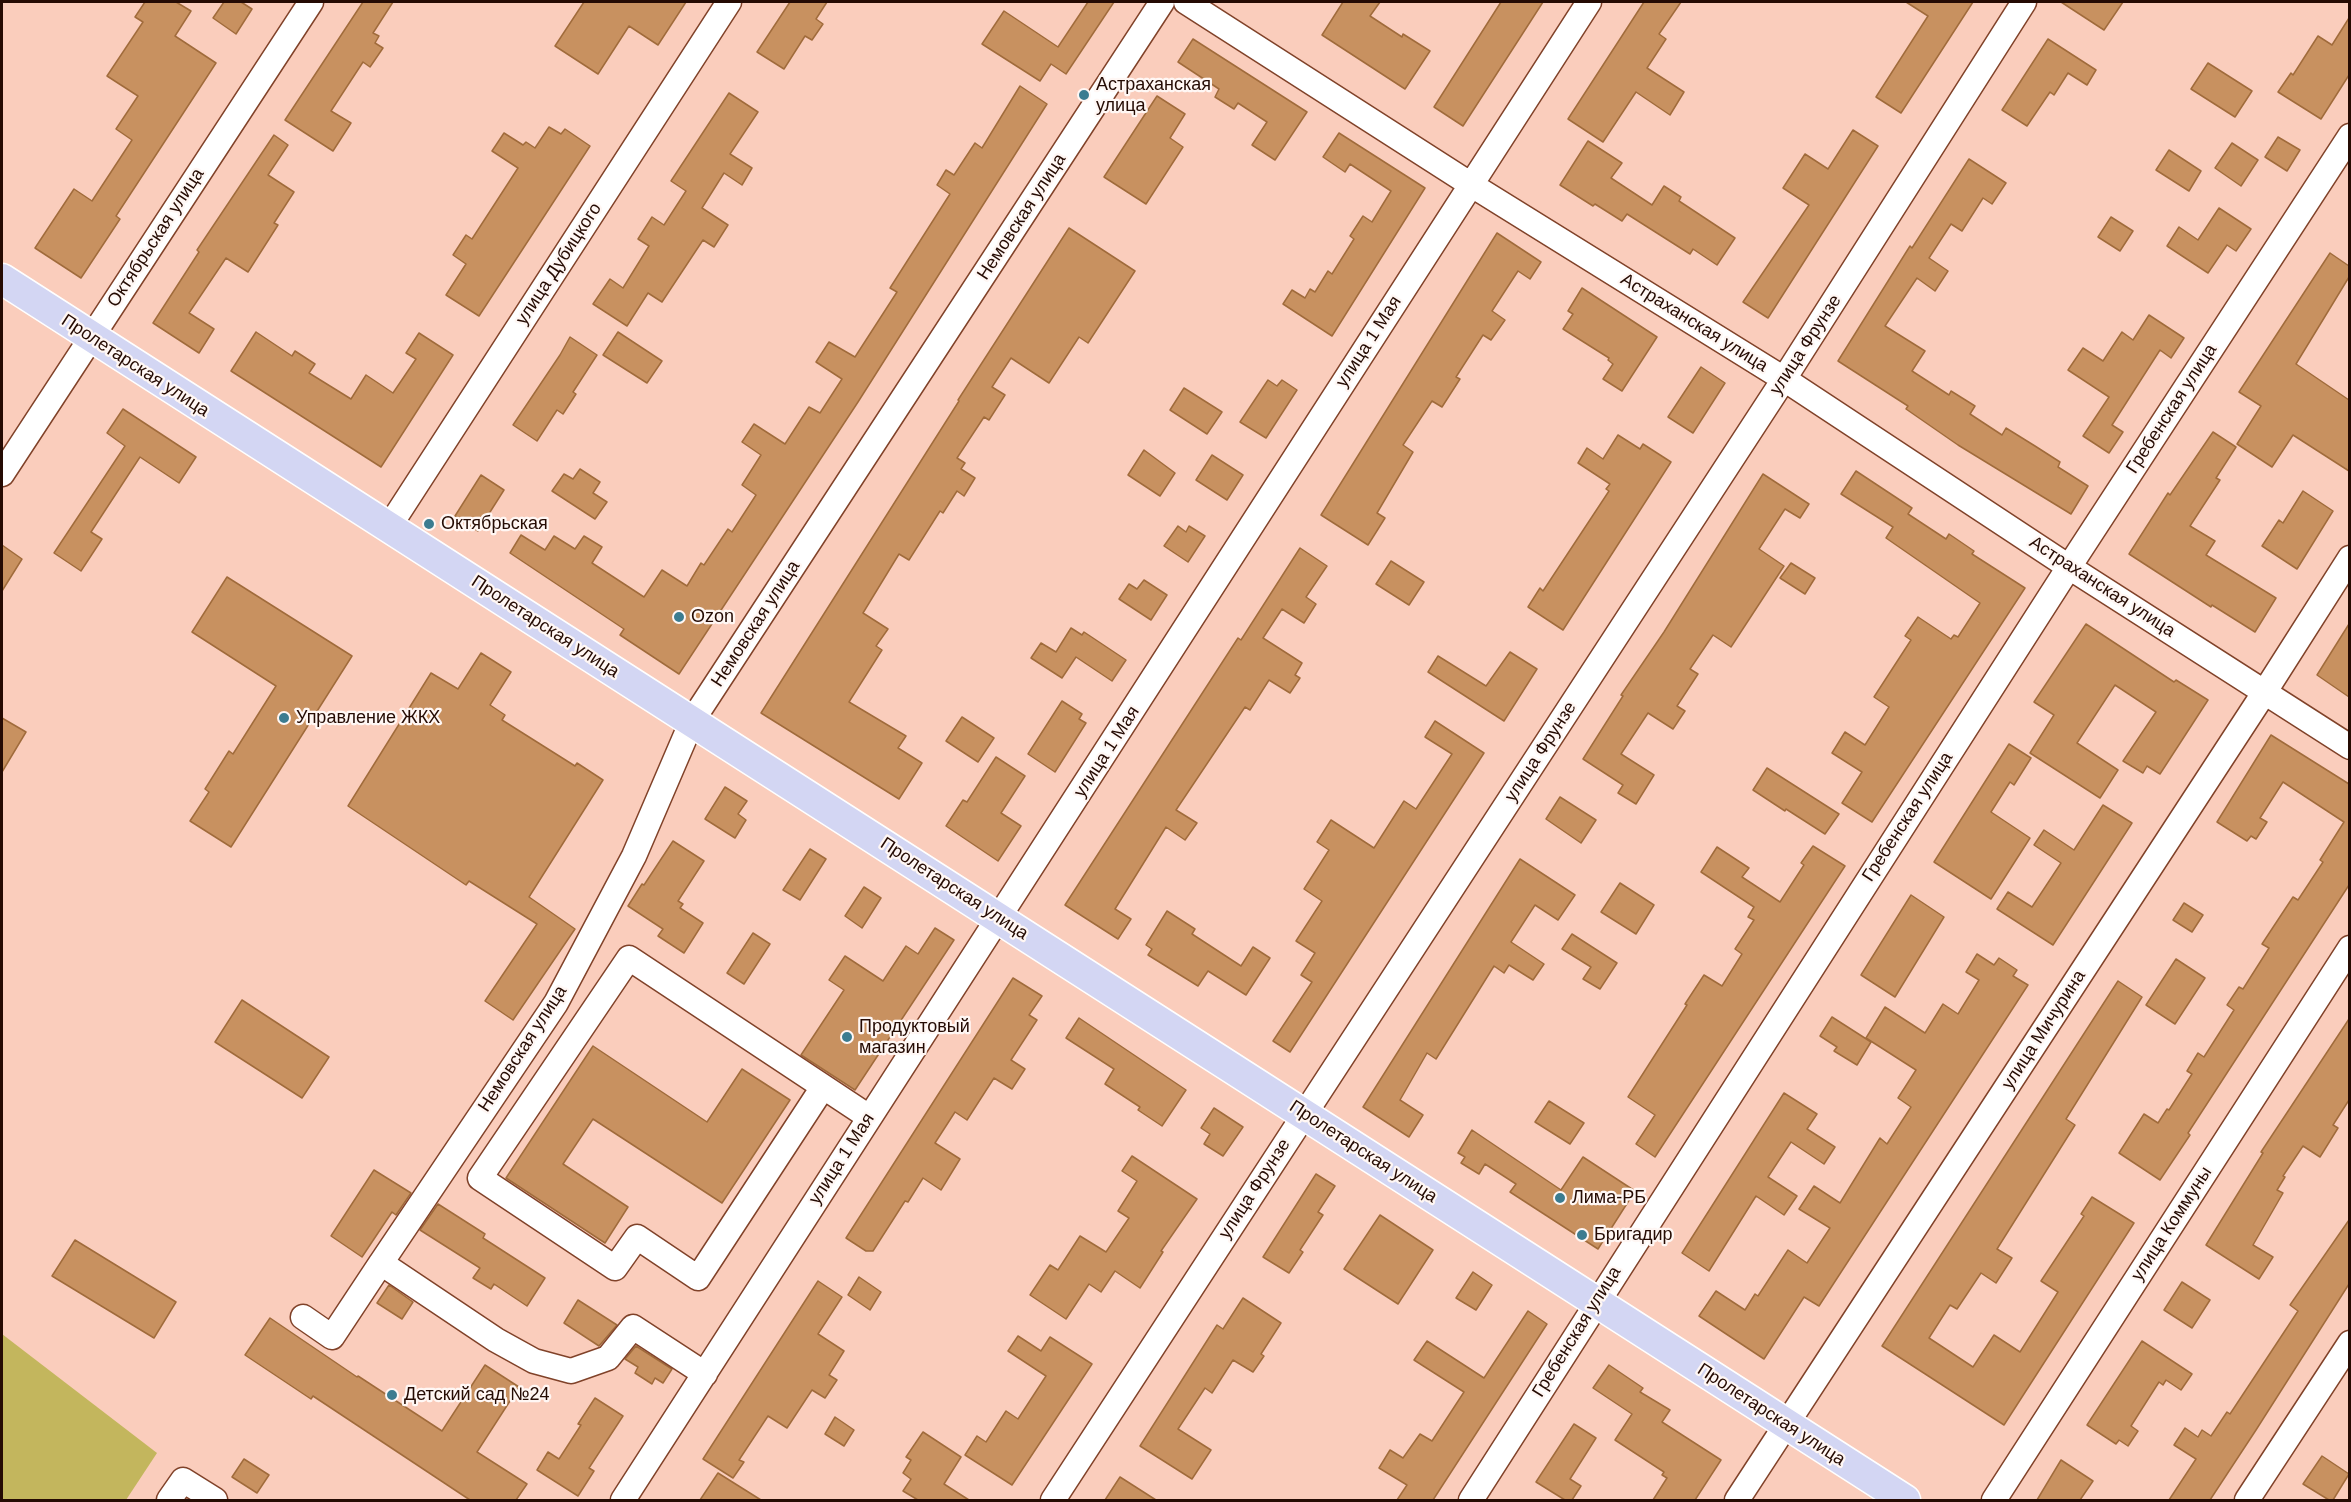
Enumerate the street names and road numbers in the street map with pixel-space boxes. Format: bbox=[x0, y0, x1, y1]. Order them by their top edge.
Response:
street label: Немовская улица bbox=[973, 150, 1071, 284]
street label: Октябрьская улица bbox=[103, 164, 209, 312]
street label: улица Дубицкого bbox=[511, 199, 607, 329]
street label: Астраханская улица bbox=[1616, 269, 1772, 377]
street label: улица Фрунзе bbox=[1766, 291, 1846, 399]
street label: улица 1 Мая bbox=[1331, 292, 1407, 392]
street label: Пролетарская улица bbox=[57, 310, 213, 422]
street label: Гребенская улица bbox=[2122, 340, 2222, 478]
street label: Астраханская улица bbox=[2025, 532, 2179, 642]
street label: Немовская улица bbox=[707, 557, 805, 691]
street label: Пролетарская улица bbox=[467, 571, 623, 683]
street label: улица Фрунзе bbox=[1501, 698, 1581, 806]
street label: улица 1 Мая bbox=[1069, 702, 1145, 802]
street label: Гребенская улица bbox=[1858, 748, 1958, 886]
street label: Пролетарская улица bbox=[876, 833, 1032, 945]
street label: улица Мичурина bbox=[1997, 966, 2091, 1094]
street label: Немовская улица bbox=[474, 982, 572, 1116]
street label: Пролетарская улица bbox=[1285, 1096, 1441, 1208]
street label: улица 1 Мая bbox=[804, 1109, 880, 1209]
street label: улица Фрунзе bbox=[1215, 1135, 1295, 1243]
street label: улица Коммуны bbox=[2127, 1163, 2217, 1285]
street label: Гребенская улица bbox=[1528, 1263, 1626, 1401]
street label: Пролетарская улица bbox=[1693, 1359, 1849, 1471]

